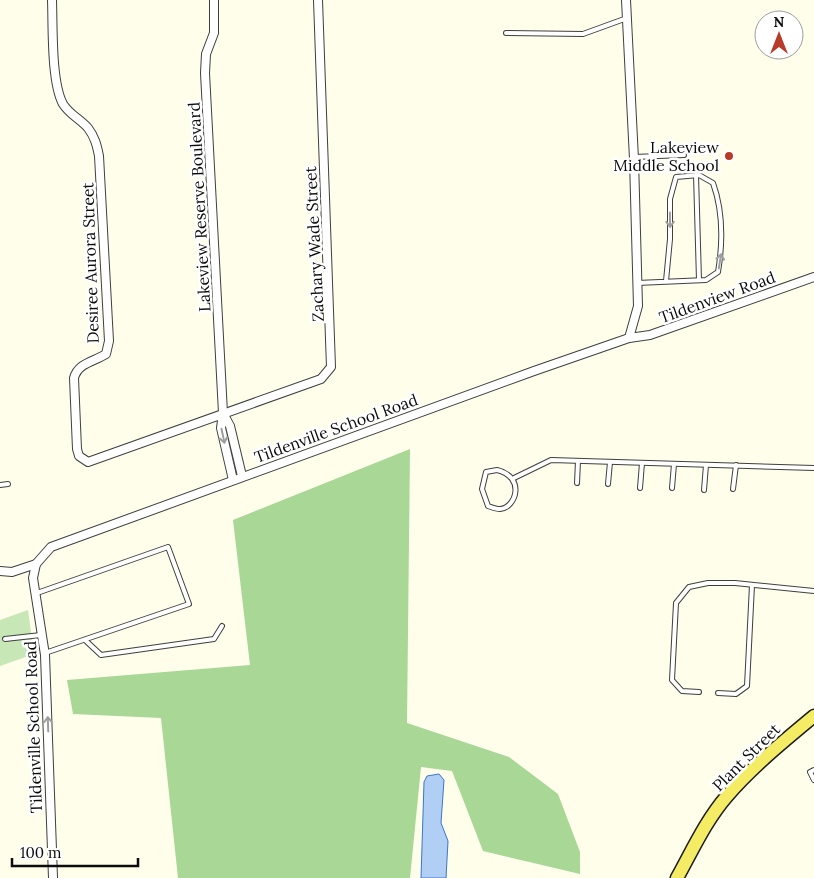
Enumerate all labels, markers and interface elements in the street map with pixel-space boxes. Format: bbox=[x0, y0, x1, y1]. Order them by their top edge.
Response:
north arrow bbox=[754, 10, 804, 60]
text: N bbox=[774, 13, 785, 31]
street label: Lakeview Reserve Boulevard bbox=[183, 101, 214, 312]
place label: Lakeview Middle School bbox=[613, 137, 719, 175]
marker: Lakeview Middle School bbox=[723, 150, 735, 162]
street label: Zachary Wade Street bbox=[300, 165, 328, 322]
street label: Desiree Aurora Street bbox=[77, 181, 103, 344]
one-way arrow bbox=[665, 212, 675, 228]
one-way arrow bbox=[715, 253, 725, 269]
street label: Tildenview Road bbox=[656, 267, 778, 327]
street label: Tildenville School Road bbox=[252, 389, 421, 467]
one-way arrow bbox=[219, 428, 228, 444]
street label: Tildenville School Road bbox=[20, 640, 46, 814]
one-way arrow bbox=[44, 717, 53, 733]
street label: Plant Street bbox=[708, 718, 785, 795]
scale bar bbox=[12, 836, 139, 868]
text: 100 m bbox=[20, 843, 61, 862]

